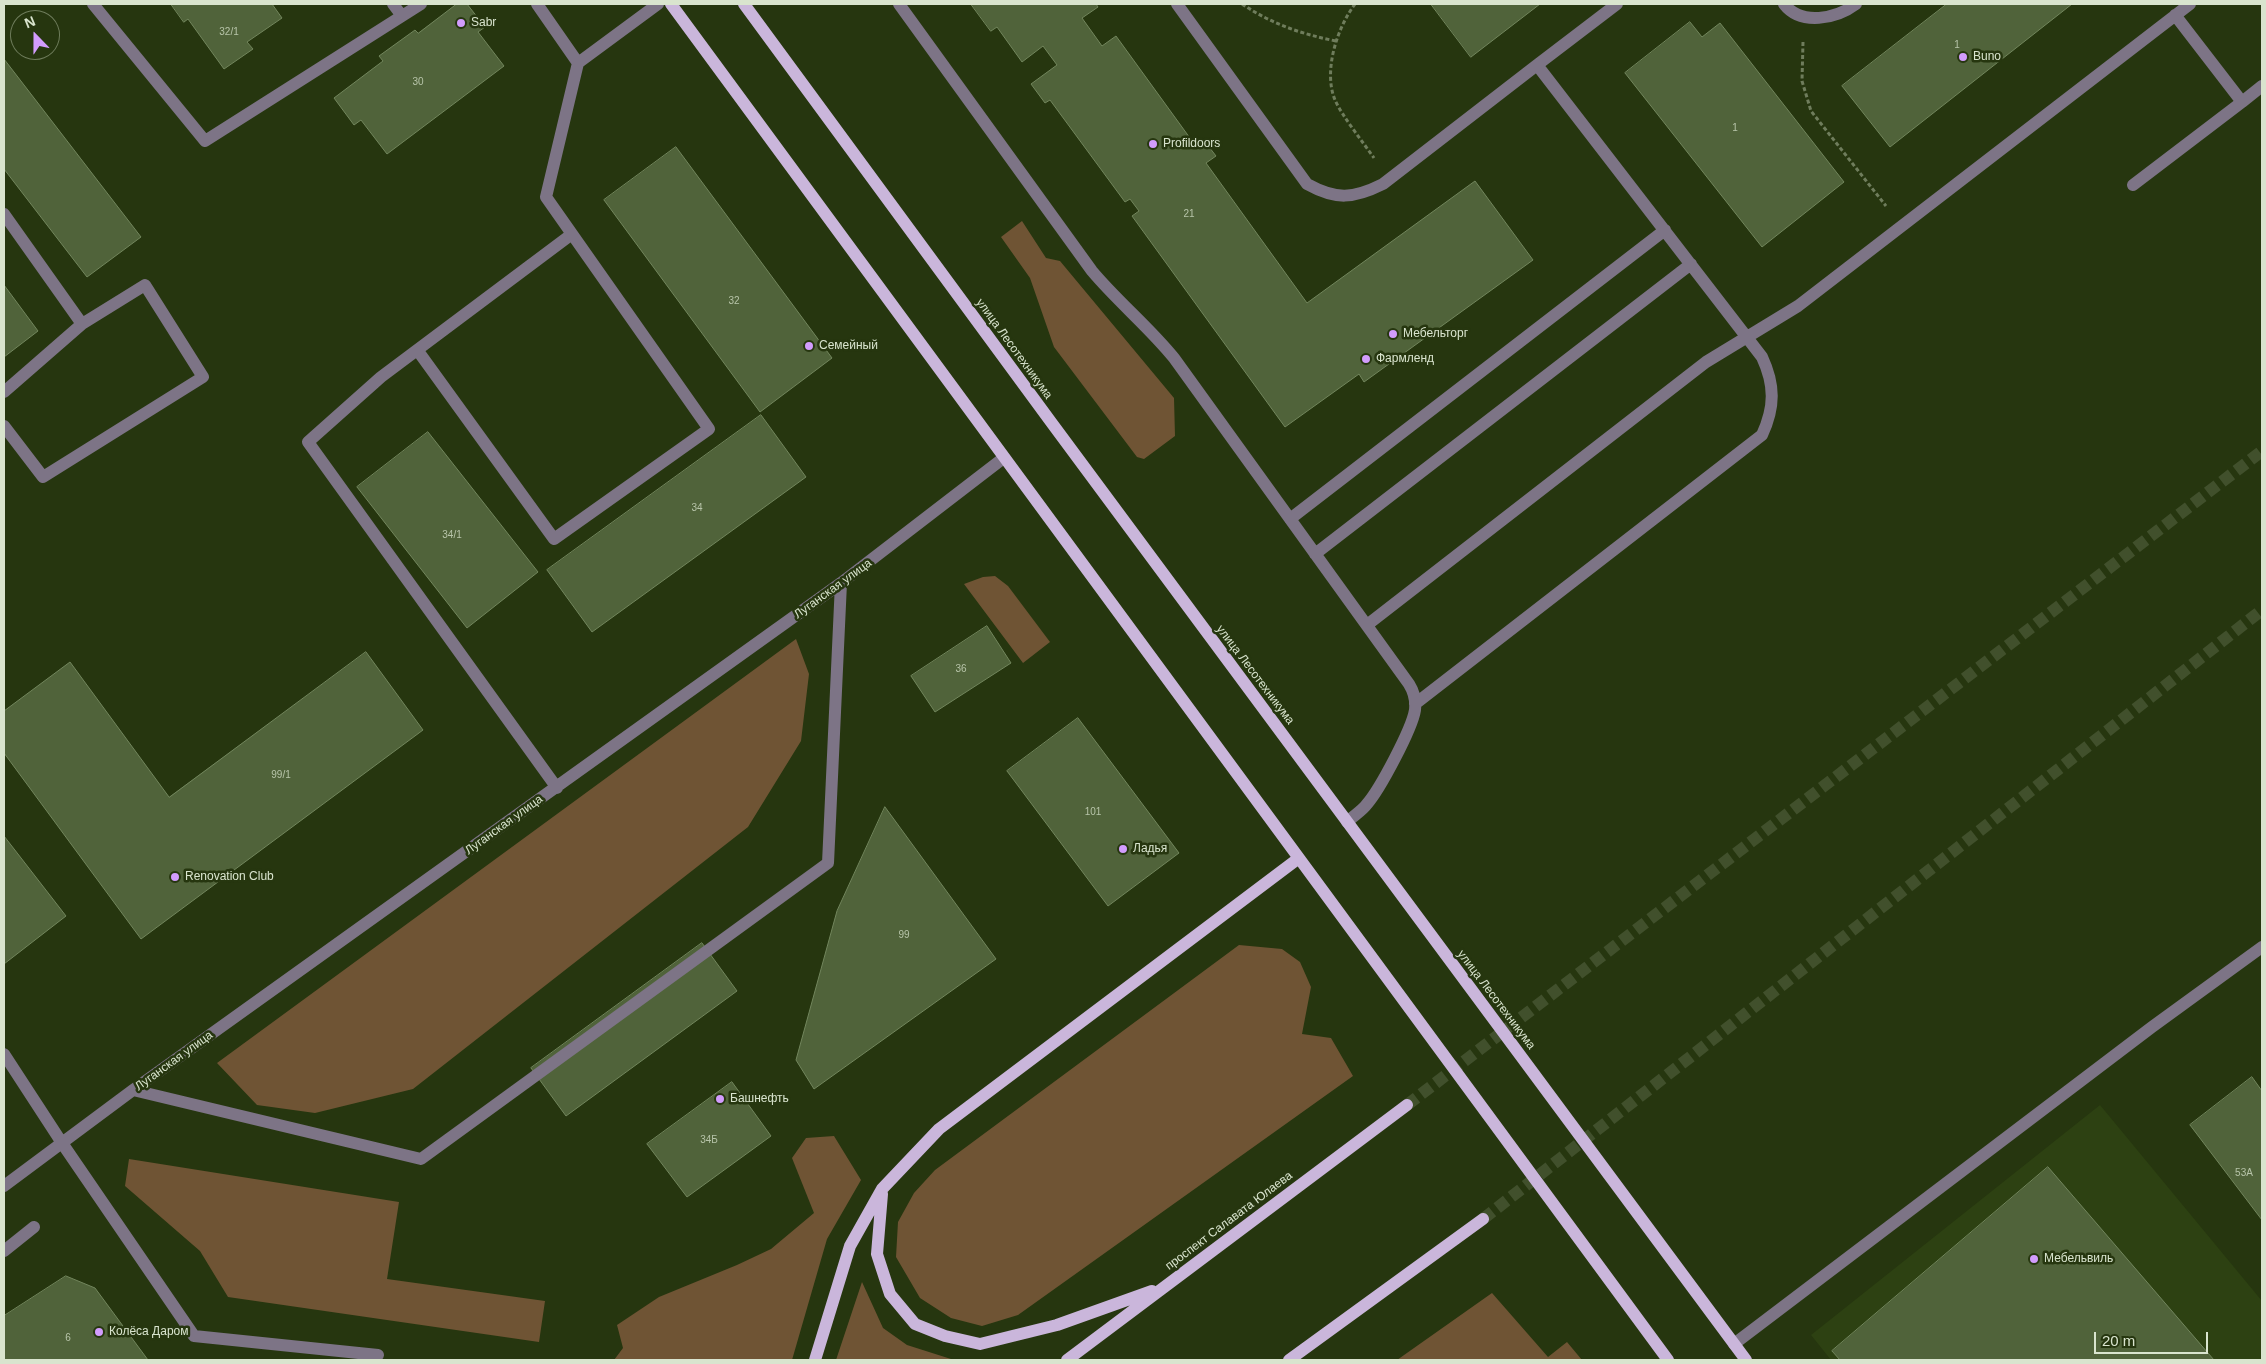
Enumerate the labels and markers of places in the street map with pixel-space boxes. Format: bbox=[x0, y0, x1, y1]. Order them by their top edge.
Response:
place label: Sabr bbox=[471, 16, 496, 30]
marker: Sabr bbox=[455, 17, 467, 29]
place label: Buno bbox=[1973, 50, 2001, 64]
marker: Buno bbox=[1957, 51, 1969, 63]
place label: Profildoors bbox=[1163, 137, 1220, 151]
marker: Profildoors bbox=[1147, 138, 1159, 150]
place label: Мебельторг bbox=[1403, 327, 1468, 341]
marker: Мебельторг bbox=[1387, 328, 1399, 340]
place label: Семейный bbox=[819, 339, 878, 353]
marker: Семейный bbox=[803, 340, 815, 352]
place label: Фармленд bbox=[1376, 352, 1434, 366]
marker: Фармленд bbox=[1360, 353, 1372, 365]
place label: Ладья bbox=[1133, 842, 1167, 856]
marker: Ладья bbox=[1117, 843, 1129, 855]
place label: Renovation Club bbox=[185, 870, 274, 884]
marker: Renovation Club bbox=[169, 871, 181, 883]
place label: Башнефть bbox=[730, 1092, 789, 1106]
marker: Башнефть bbox=[714, 1093, 726, 1105]
place label: Мебельвиль bbox=[2044, 1252, 2113, 1266]
marker: Мебельвиль bbox=[2028, 1253, 2040, 1265]
place label: Колёса Даром bbox=[109, 1325, 188, 1339]
marker: Колёса Даром bbox=[93, 1326, 105, 1338]

